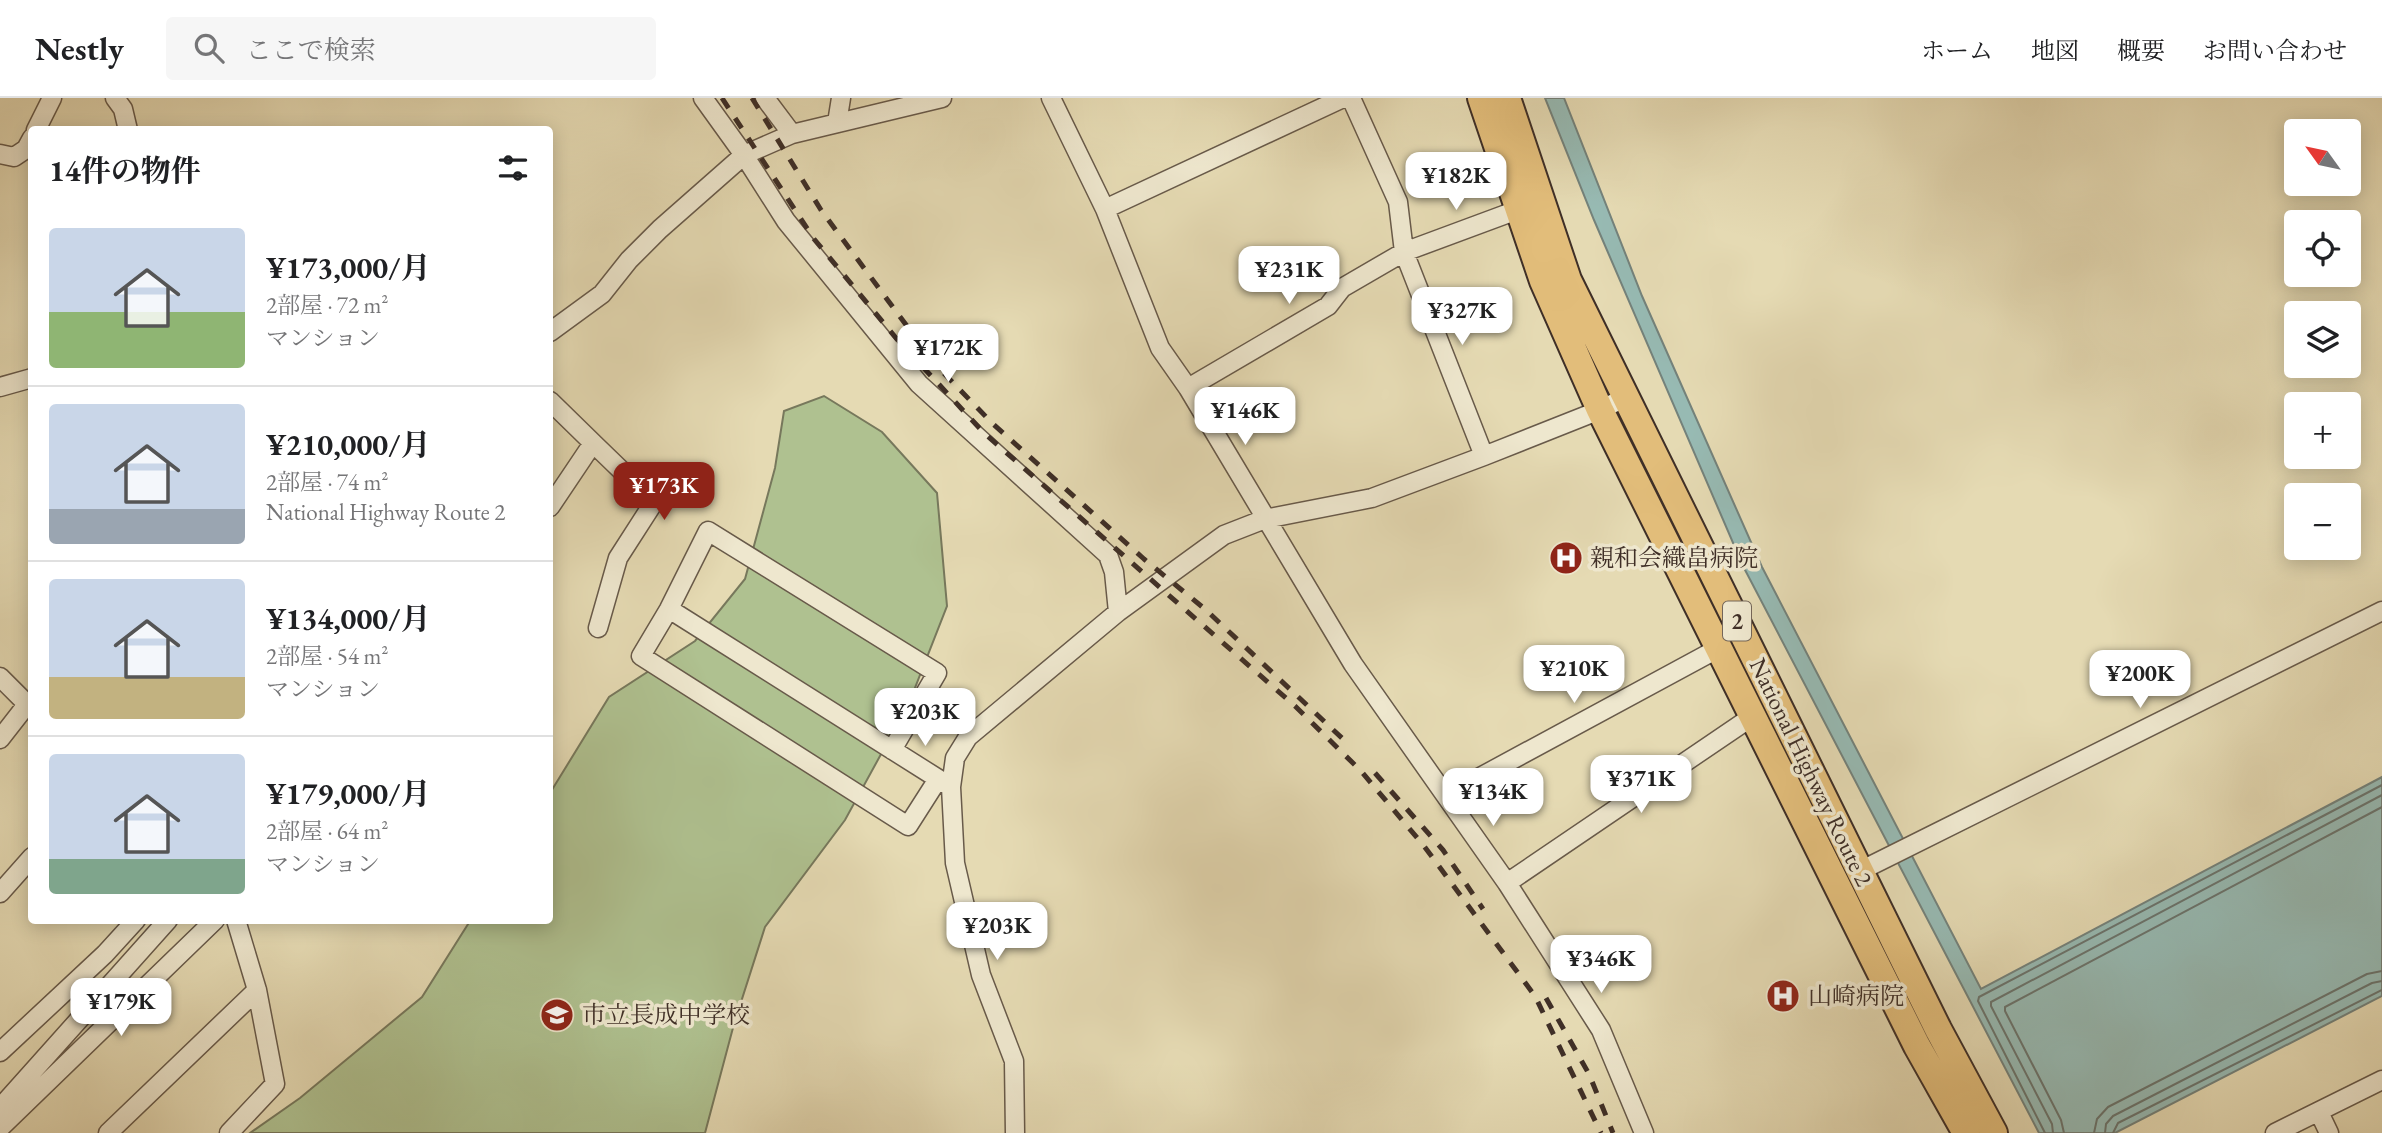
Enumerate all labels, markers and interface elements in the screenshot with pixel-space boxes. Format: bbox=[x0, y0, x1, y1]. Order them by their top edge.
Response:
search box bbox=[166, 17, 656, 80]
text: Nestly bbox=[35, 27, 124, 70]
icon: search bbox=[190, 29, 228, 67]
text: ここで検索 bbox=[246, 33, 376, 67]
text: ホーム bbox=[1921, 35, 1993, 66]
text: 地図 bbox=[2031, 35, 2079, 66]
text: 概要 bbox=[2117, 35, 2165, 66]
text: お問い合わせ bbox=[2203, 35, 2347, 66]
north arrow bbox=[2284, 119, 2361, 196]
map controls bbox=[2284, 119, 2361, 560]
icon: filters bbox=[494, 149, 532, 187]
text: 14件の物件 bbox=[49, 151, 201, 190]
pin: ¥182K bbox=[1407, 152, 1505, 212]
text: ¥182K bbox=[1421, 160, 1491, 190]
button: locate bbox=[2284, 210, 2361, 287]
pin: ¥231K bbox=[1240, 246, 1338, 306]
text: ¥173,000/月 bbox=[266, 248, 430, 287]
text: ¥231K bbox=[1254, 254, 1324, 284]
icon: home bbox=[105, 256, 189, 340]
pin: ¥327K bbox=[1413, 288, 1511, 347]
text: 2部屋 · 72 m² bbox=[266, 290, 388, 320]
text: ¥327K bbox=[1427, 295, 1497, 325]
button: layers bbox=[2284, 301, 2361, 378]
text: マンション bbox=[266, 323, 380, 353]
pin: ¥172K bbox=[899, 324, 997, 384]
text: ¥172K bbox=[913, 332, 983, 362]
pin: ¥146K bbox=[1196, 388, 1294, 447]
button: + bbox=[2284, 392, 2361, 469]
text: ¥146K bbox=[1210, 395, 1280, 425]
text: ¥210,000/月 bbox=[266, 425, 430, 464]
icon: home bbox=[105, 432, 189, 516]
pin: ¥173K bbox=[615, 462, 713, 522]
text: 2部屋 · 74 m² bbox=[266, 467, 388, 497]
text: ¥173K bbox=[629, 470, 699, 500]
button: − bbox=[2284, 483, 2361, 560]
text: National Highway Route 2 bbox=[266, 497, 505, 527]
hospital icon: 親和会織畠病院 bbox=[1547, 539, 1585, 577]
place label: 親和会織畠病院 bbox=[1590, 542, 1758, 573]
text: ¥134,000/月 bbox=[266, 599, 430, 638]
road number: 2 bbox=[1723, 601, 1751, 640]
icon: home bbox=[105, 607, 189, 691]
text: 2部屋 · 54 m² bbox=[266, 641, 388, 671]
pin: ¥210K bbox=[1525, 646, 1623, 705]
pin: ¥200K bbox=[2091, 650, 2189, 710]
text: ¥210K bbox=[1539, 653, 1609, 683]
street label: National Highway Route 2 bbox=[1743, 653, 1880, 891]
text: ¥200K bbox=[2105, 658, 2175, 688]
text: マンション bbox=[266, 674, 380, 704]
pin: ¥203K bbox=[876, 688, 974, 748]
text: ¥203K bbox=[890, 696, 960, 726]
pin: ¥371K bbox=[1592, 756, 1690, 815]
text: ¥371K bbox=[1606, 763, 1676, 793]
pin: ¥134K bbox=[1444, 768, 1542, 828]
text: ¥179,000/月 bbox=[266, 774, 430, 813]
text: ¥134K bbox=[1458, 776, 1528, 806]
icon: home bbox=[105, 782, 189, 866]
text: 2部屋 · 64 m² bbox=[266, 816, 388, 846]
text: マンション bbox=[266, 849, 380, 879]
pin: ¥203K bbox=[948, 902, 1046, 962]
text: ¥203K bbox=[962, 910, 1032, 940]
pin: ¥346K bbox=[1552, 936, 1650, 995]
text: ¥346K bbox=[1566, 943, 1636, 973]
hospital icon: 山崎病院 bbox=[1764, 977, 1802, 1015]
pin: ¥179K bbox=[72, 978, 170, 1038]
place label: 山崎病院 bbox=[1808, 980, 1904, 1011]
text: ¥179K bbox=[86, 986, 156, 1016]
school or university icon: 市立長成中学校 bbox=[538, 996, 576, 1034]
place label: 市立長成中学校 bbox=[582, 999, 750, 1030]

